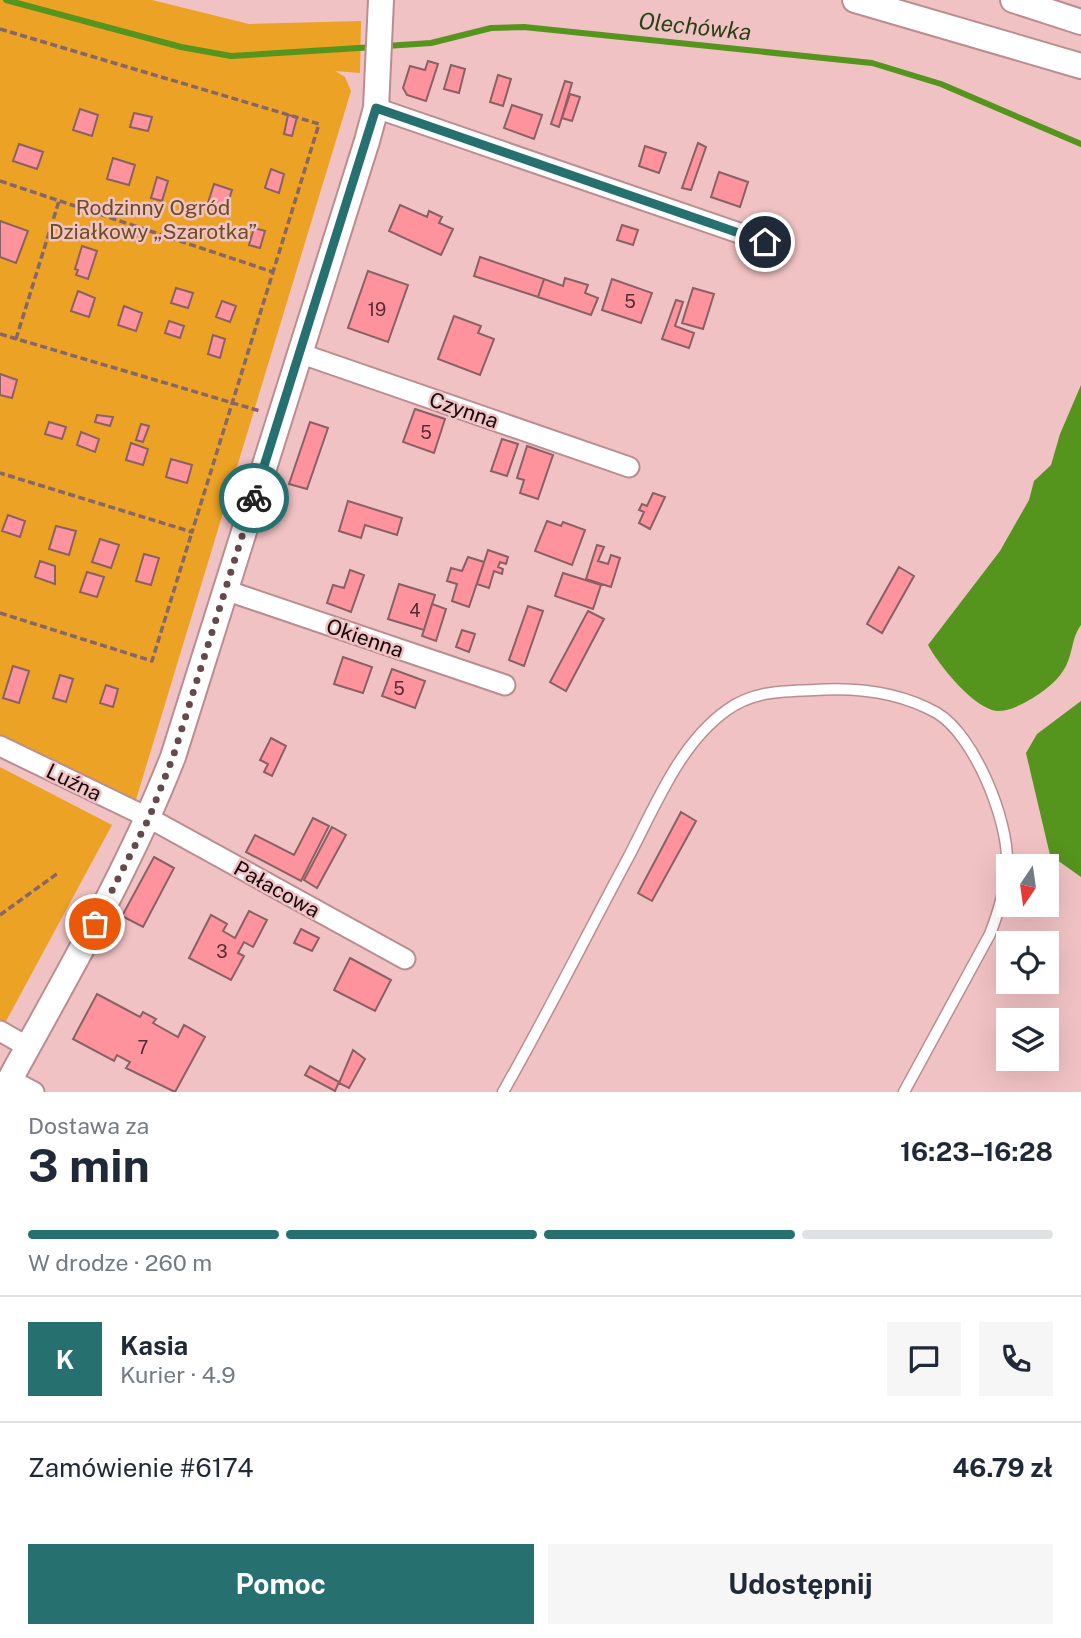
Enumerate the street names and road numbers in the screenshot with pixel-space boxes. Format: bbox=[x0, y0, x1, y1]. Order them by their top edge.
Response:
street label: Czynna bbox=[426, 387, 502, 433]
street label: Okienna bbox=[323, 613, 407, 663]
street label: Luźna bbox=[42, 758, 106, 806]
street label: Pałacowa bbox=[230, 855, 324, 923]

